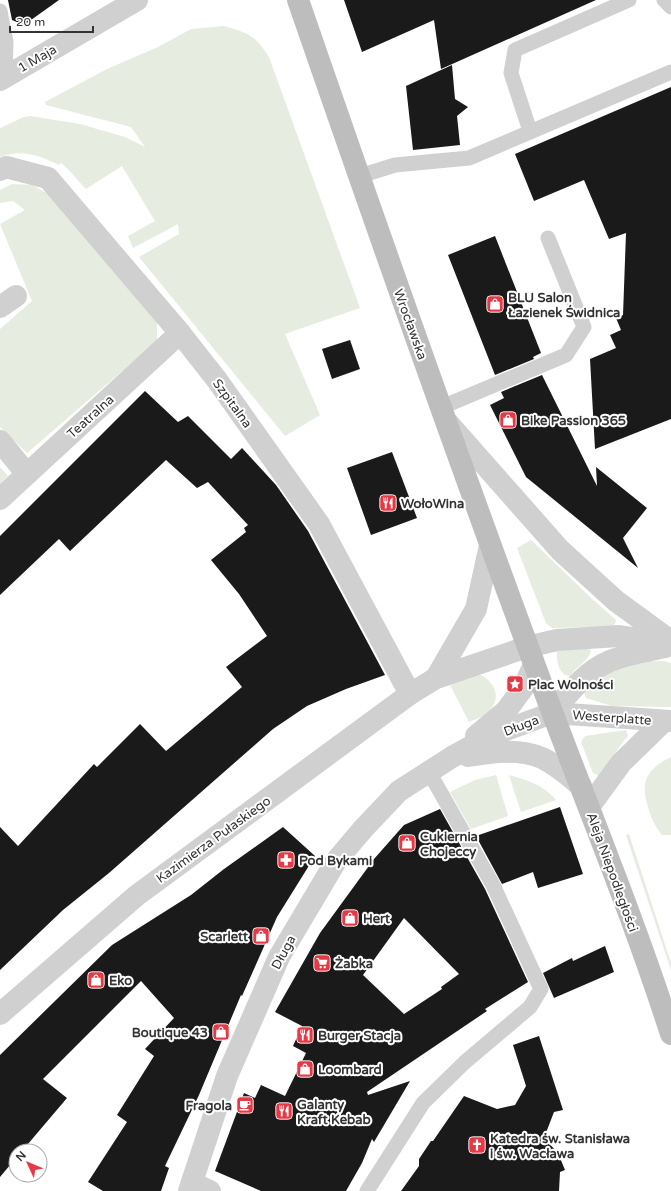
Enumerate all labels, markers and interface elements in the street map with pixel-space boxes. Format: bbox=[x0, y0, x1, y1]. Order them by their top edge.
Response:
scale bar bbox=[10, 8, 93, 34]
text: 20 m bbox=[16, 15, 45, 29]
street label: 1 Maja bbox=[15, 41, 60, 76]
street label: Wrocławska bbox=[390, 287, 430, 362]
place label: BLU Salon Łazienek Świdnica bbox=[508, 290, 620, 321]
shop icon: BLU Salon Łazienek Świdnica bbox=[485, 294, 505, 314]
street label: Szpitalna bbox=[209, 376, 255, 431]
street label: Teatralna bbox=[64, 392, 117, 442]
shop icon: Bike Passion 365 bbox=[498, 410, 518, 430]
place label: Bike Passion 365 bbox=[521, 413, 626, 429]
restaurant icon: WołoWina bbox=[378, 493, 398, 513]
place label: WołoWina bbox=[401, 496, 464, 512]
place icon: Plac Wolności bbox=[505, 674, 525, 694]
place label: Plac Wolności bbox=[528, 677, 613, 693]
street label: Westerplatte bbox=[572, 707, 652, 729]
street label: Długa bbox=[501, 712, 541, 740]
street label: Kazimierza Pułaskiego bbox=[153, 793, 274, 887]
street label: Aleja Niepodległości bbox=[583, 810, 641, 934]
place label: Cukiernia Chojeccy bbox=[420, 829, 478, 860]
shop icon: Cukiernia Chojeccy bbox=[397, 833, 417, 853]
pharmacy icon: Pod Bykami bbox=[276, 850, 296, 870]
place label: Pod Bykami bbox=[299, 853, 372, 869]
shop icon: Hert bbox=[340, 908, 360, 928]
place label: Hert bbox=[363, 911, 390, 927]
shop icon: Scarlett bbox=[251, 926, 271, 946]
place label: Scarlett bbox=[200, 929, 248, 945]
street label: Długa bbox=[268, 933, 300, 972]
supermarket icon: Żabka bbox=[312, 953, 332, 973]
place label: Żabka bbox=[335, 956, 373, 972]
shop icon: Eko bbox=[86, 970, 106, 990]
place label: Eko bbox=[109, 973, 132, 989]
shop icon: Boutique 43 bbox=[211, 1022, 231, 1042]
place label: Boutique 43 bbox=[132, 1025, 208, 1041]
restaurant icon: Burger Stacja bbox=[295, 1025, 315, 1045]
place label: Burger Stacja bbox=[318, 1028, 401, 1044]
shop icon: Loombard bbox=[295, 1059, 315, 1079]
place label: Loombard bbox=[318, 1062, 382, 1078]
cafe icon: Fragola bbox=[235, 1095, 255, 1115]
place label: Galanty Kraft Kebab bbox=[297, 1097, 371, 1128]
place label: Fragola bbox=[186, 1098, 232, 1114]
restaurant icon: Galanty Kraft Kebab bbox=[274, 1101, 294, 1121]
place label: Katedra św. Stanisława i św. Wacława bbox=[490, 1131, 630, 1162]
church icon: Katedra św. Stanisława i św. Wacława bbox=[467, 1135, 487, 1155]
north arrow bbox=[8, 1143, 48, 1183]
text: N bbox=[13, 1149, 29, 1164]

